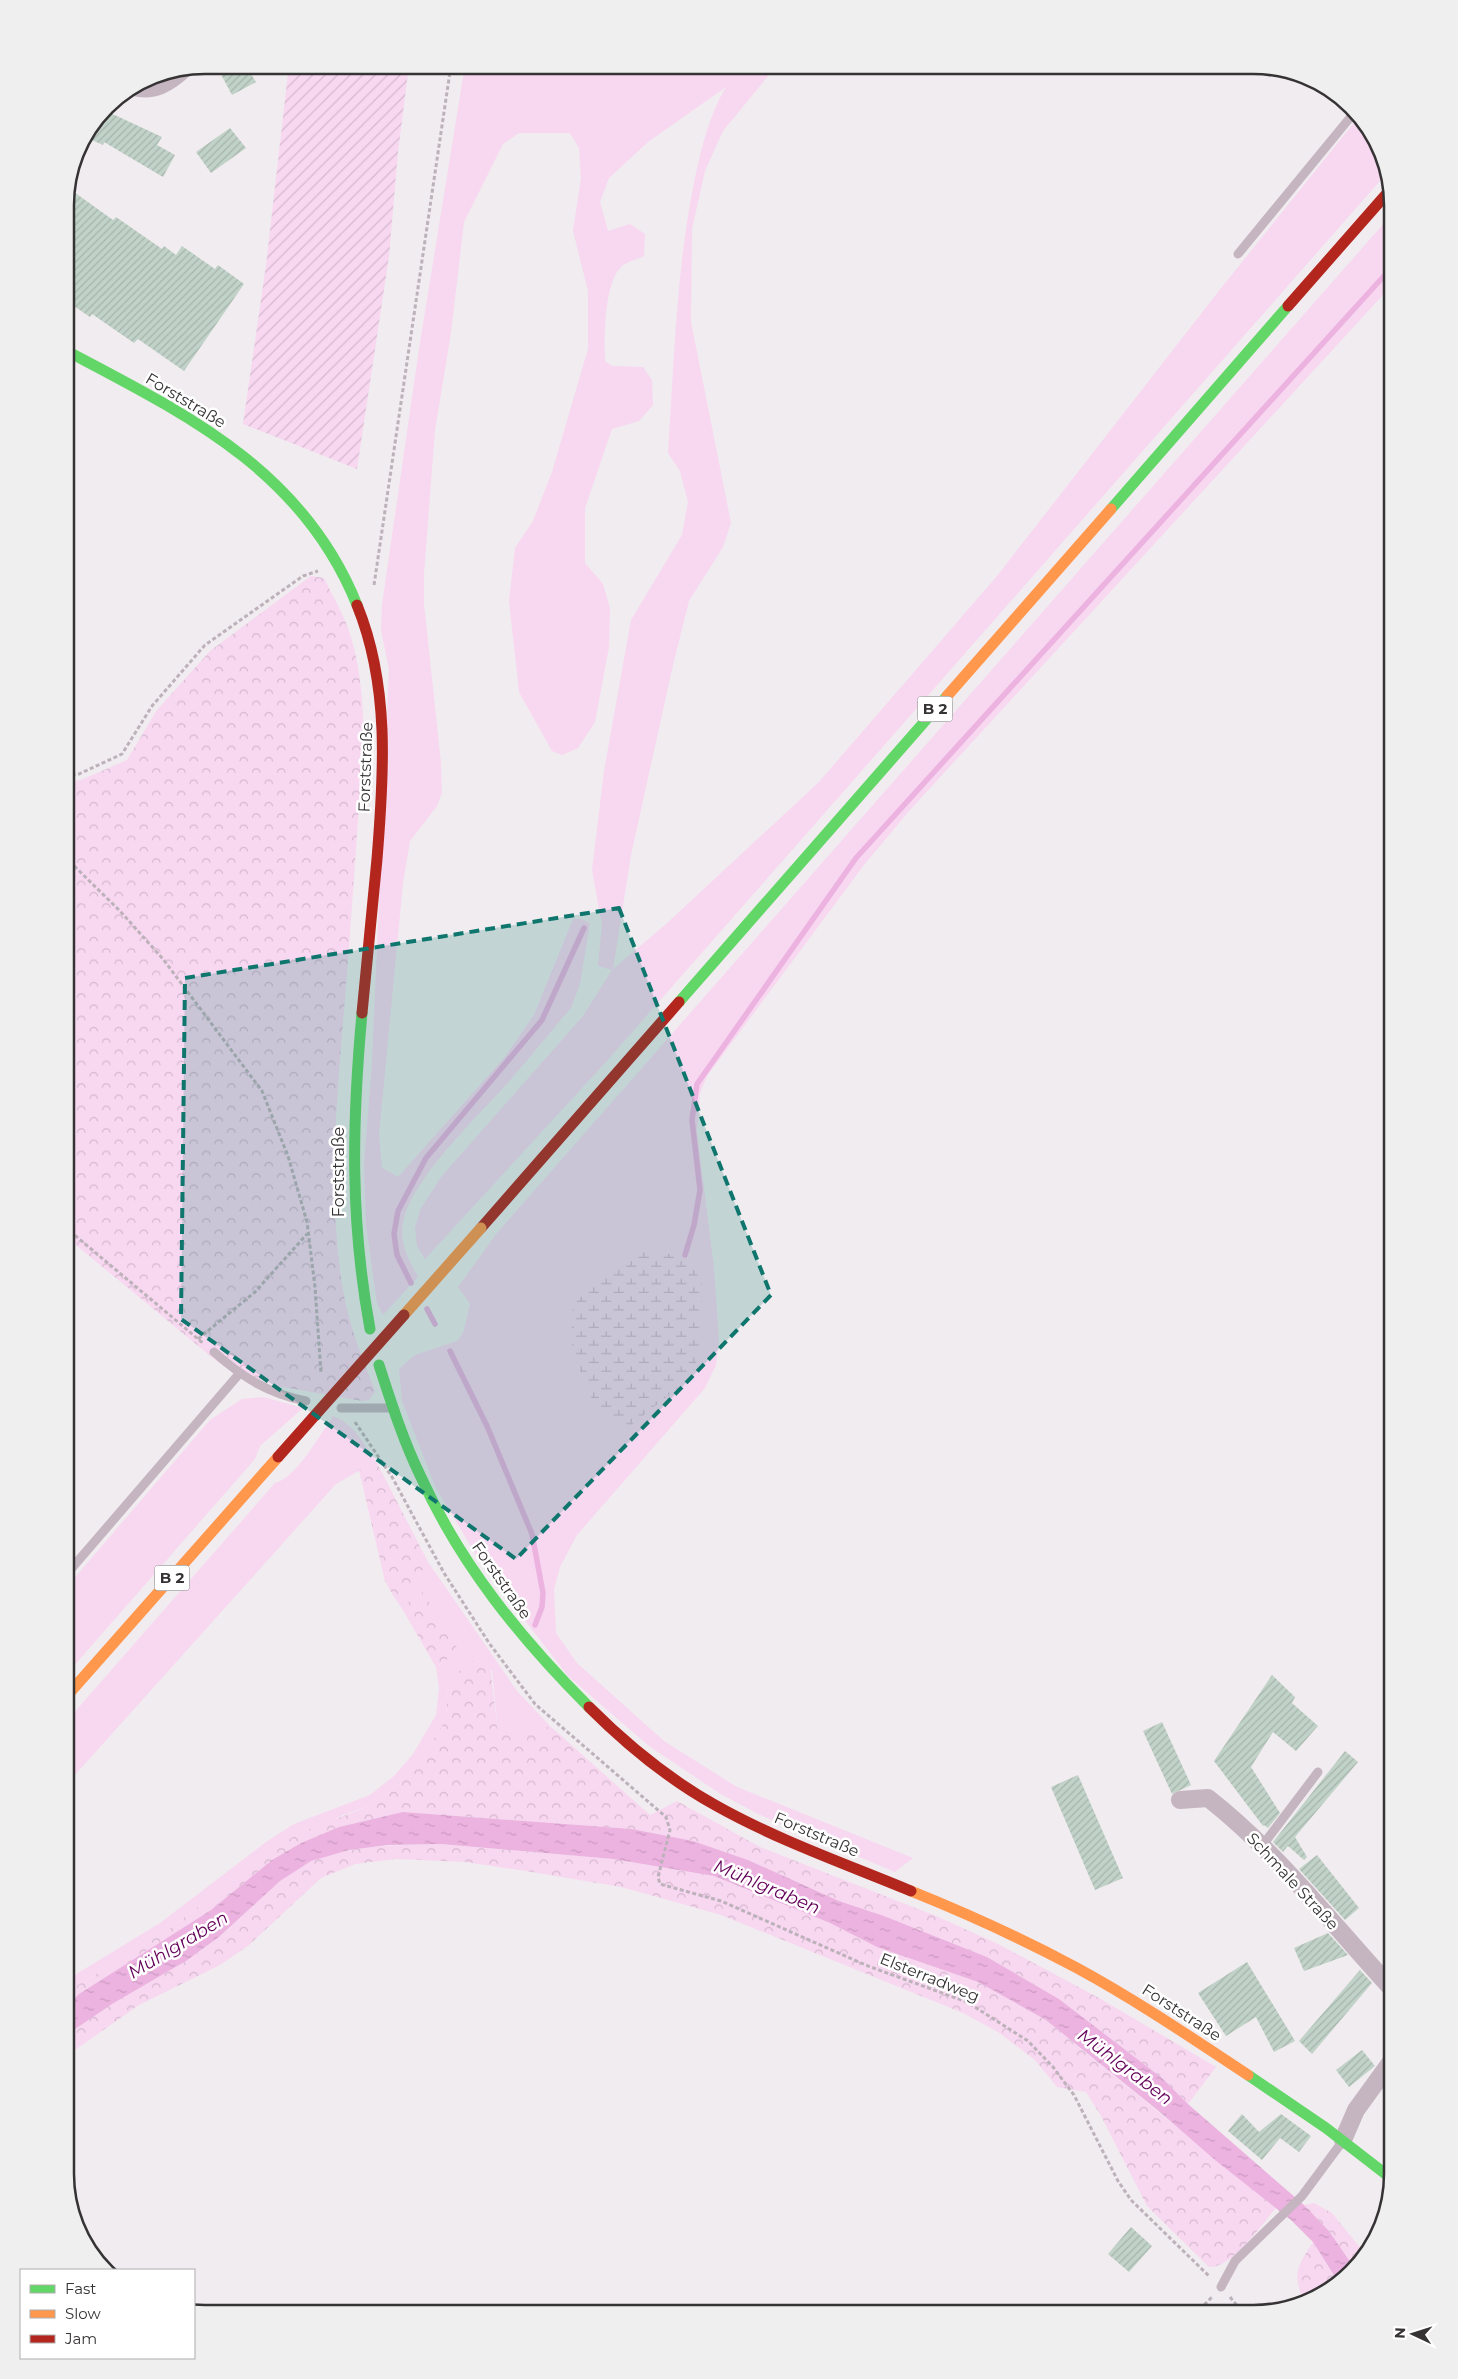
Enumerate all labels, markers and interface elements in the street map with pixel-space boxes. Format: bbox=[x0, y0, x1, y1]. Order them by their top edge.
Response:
street label: Forststraße bbox=[142, 369, 229, 432]
road number: B 2 bbox=[918, 696, 952, 722]
street label: Forststraße bbox=[354, 721, 377, 813]
street label: Forststraße bbox=[329, 1127, 348, 1217]
street label: Forststraße bbox=[468, 1538, 535, 1623]
road number: B 2 bbox=[154, 1566, 190, 1590]
street label: Forststraße bbox=[771, 1808, 862, 1861]
street label: Schmale Straße bbox=[1243, 1829, 1343, 1934]
water label: Mühlgraben bbox=[711, 1855, 823, 1919]
water label: Mühlgraben bbox=[124, 1906, 232, 1984]
street label: Elsterradweg bbox=[877, 1949, 982, 2006]
street label: Forststraße bbox=[1139, 1980, 1225, 2045]
water label: Mühlgraben bbox=[1073, 2024, 1177, 2110]
legend bbox=[20, 2269, 195, 2359]
text: Fast bbox=[65, 2279, 96, 2298]
text: Slow bbox=[65, 2304, 101, 2323]
north arrow bbox=[1388, 2309, 1438, 2359]
text: N bbox=[1391, 2327, 1409, 2339]
text: Jam bbox=[64, 2329, 97, 2348]

